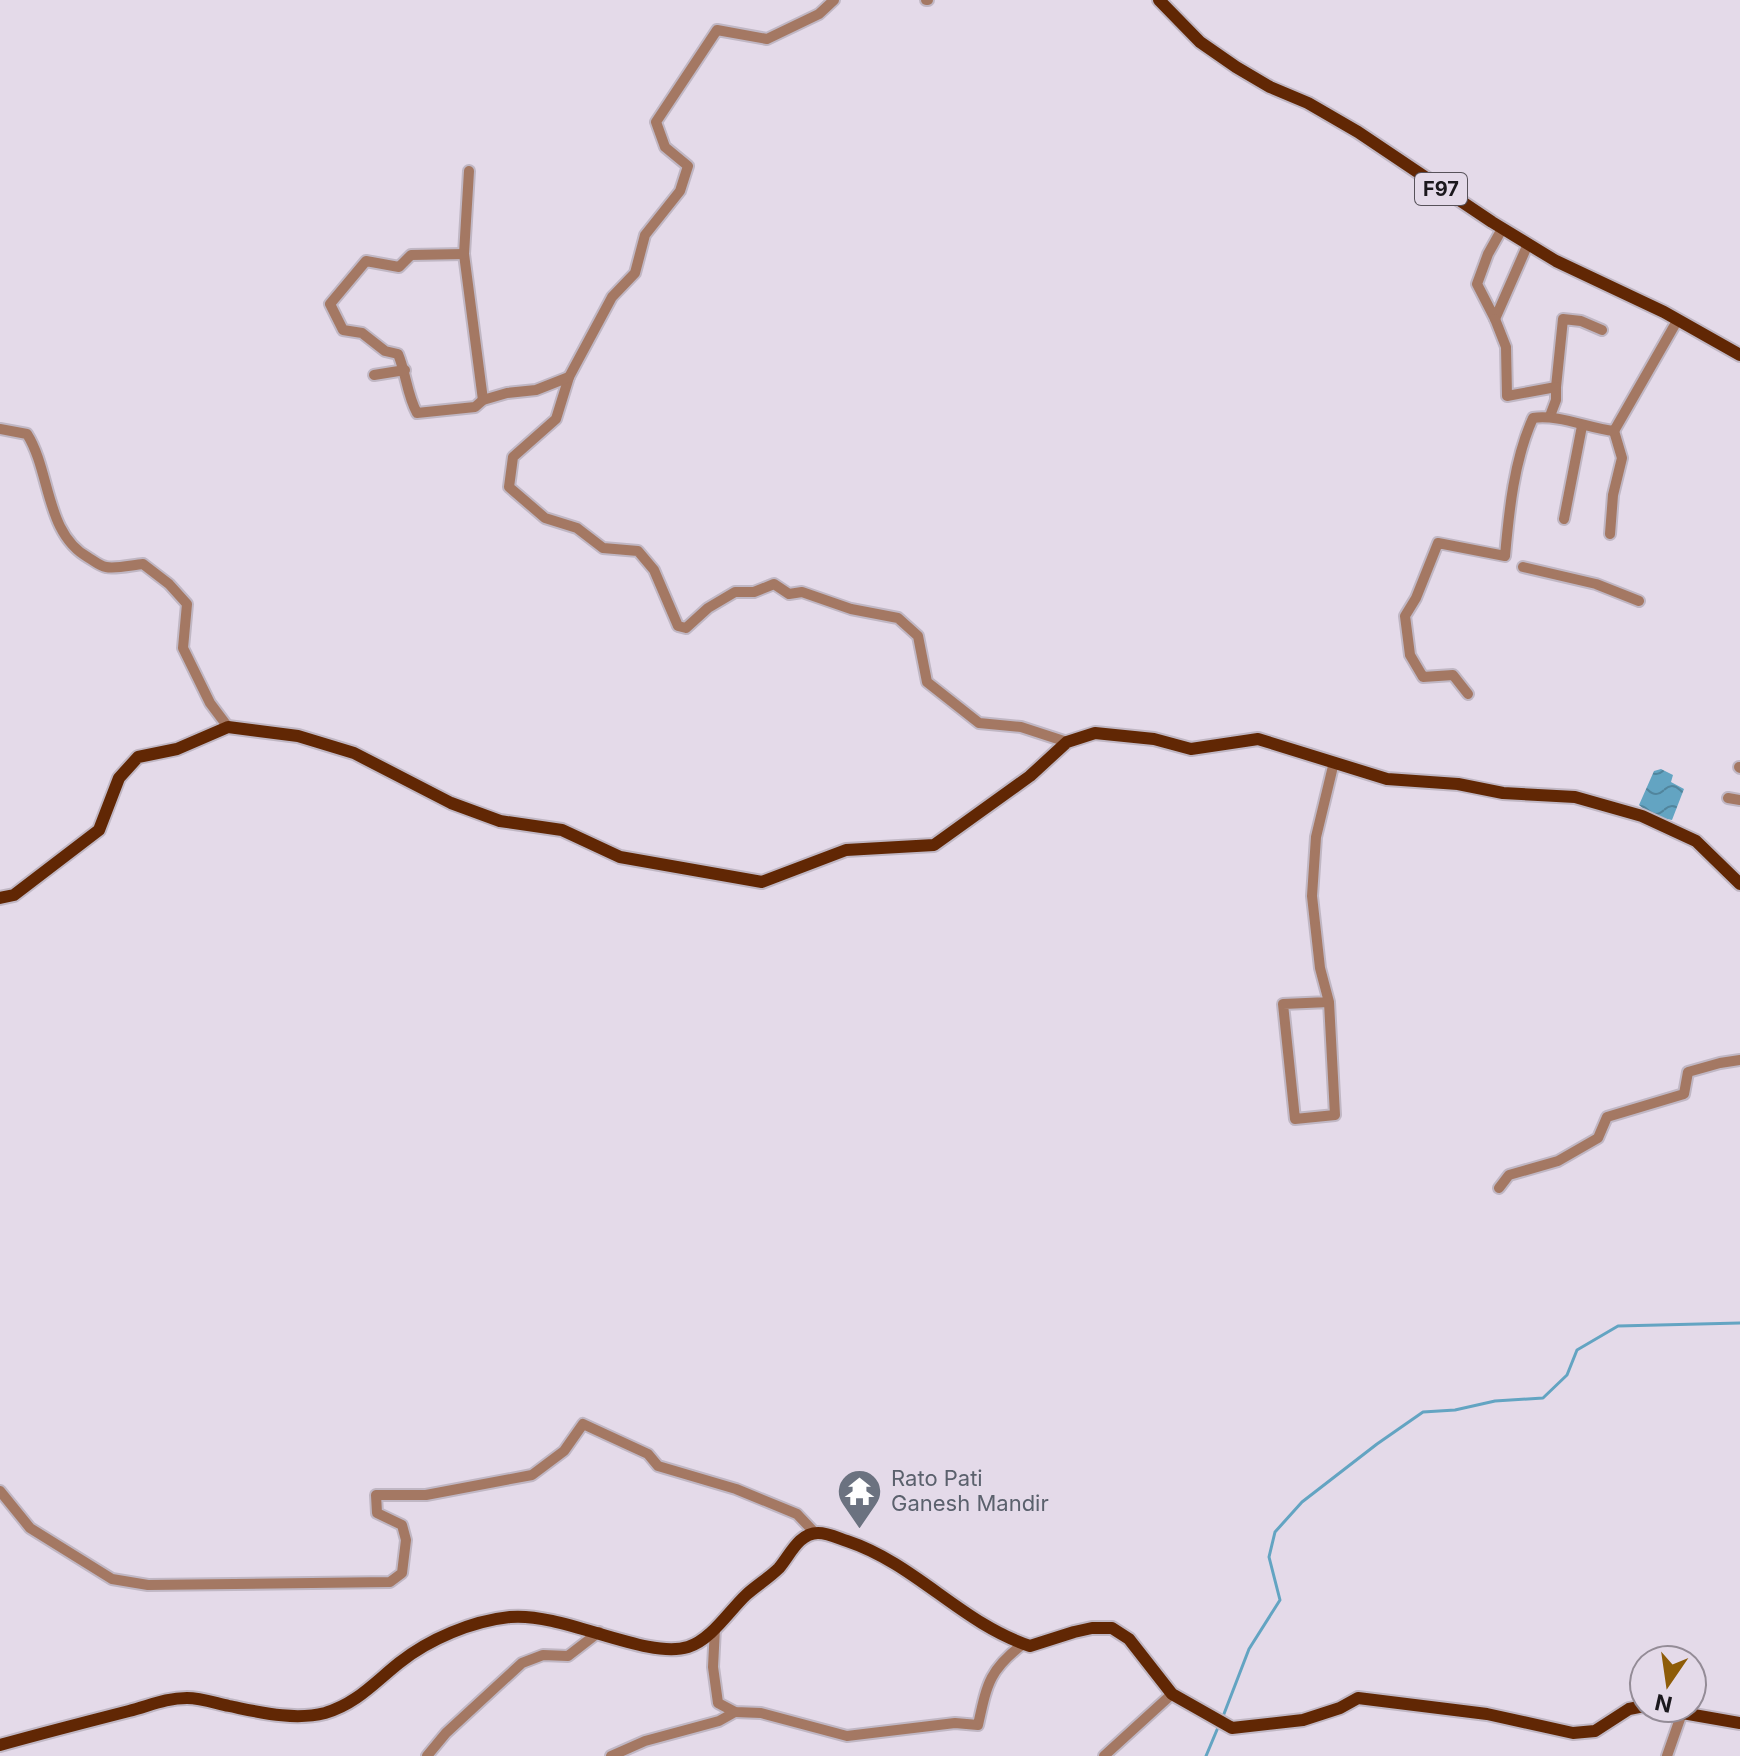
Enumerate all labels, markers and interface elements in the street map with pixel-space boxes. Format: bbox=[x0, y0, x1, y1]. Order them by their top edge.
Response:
road number: F97 bbox=[1415, 173, 1467, 205]
place label: Rato Pati Ganesh Mandir bbox=[891, 1465, 1049, 1516]
temple icon: Rato Pati Ganesh Mandir bbox=[836, 1467, 884, 1530]
north arrow bbox=[1628, 1644, 1708, 1724]
text: N bbox=[1652, 1689, 1675, 1718]

